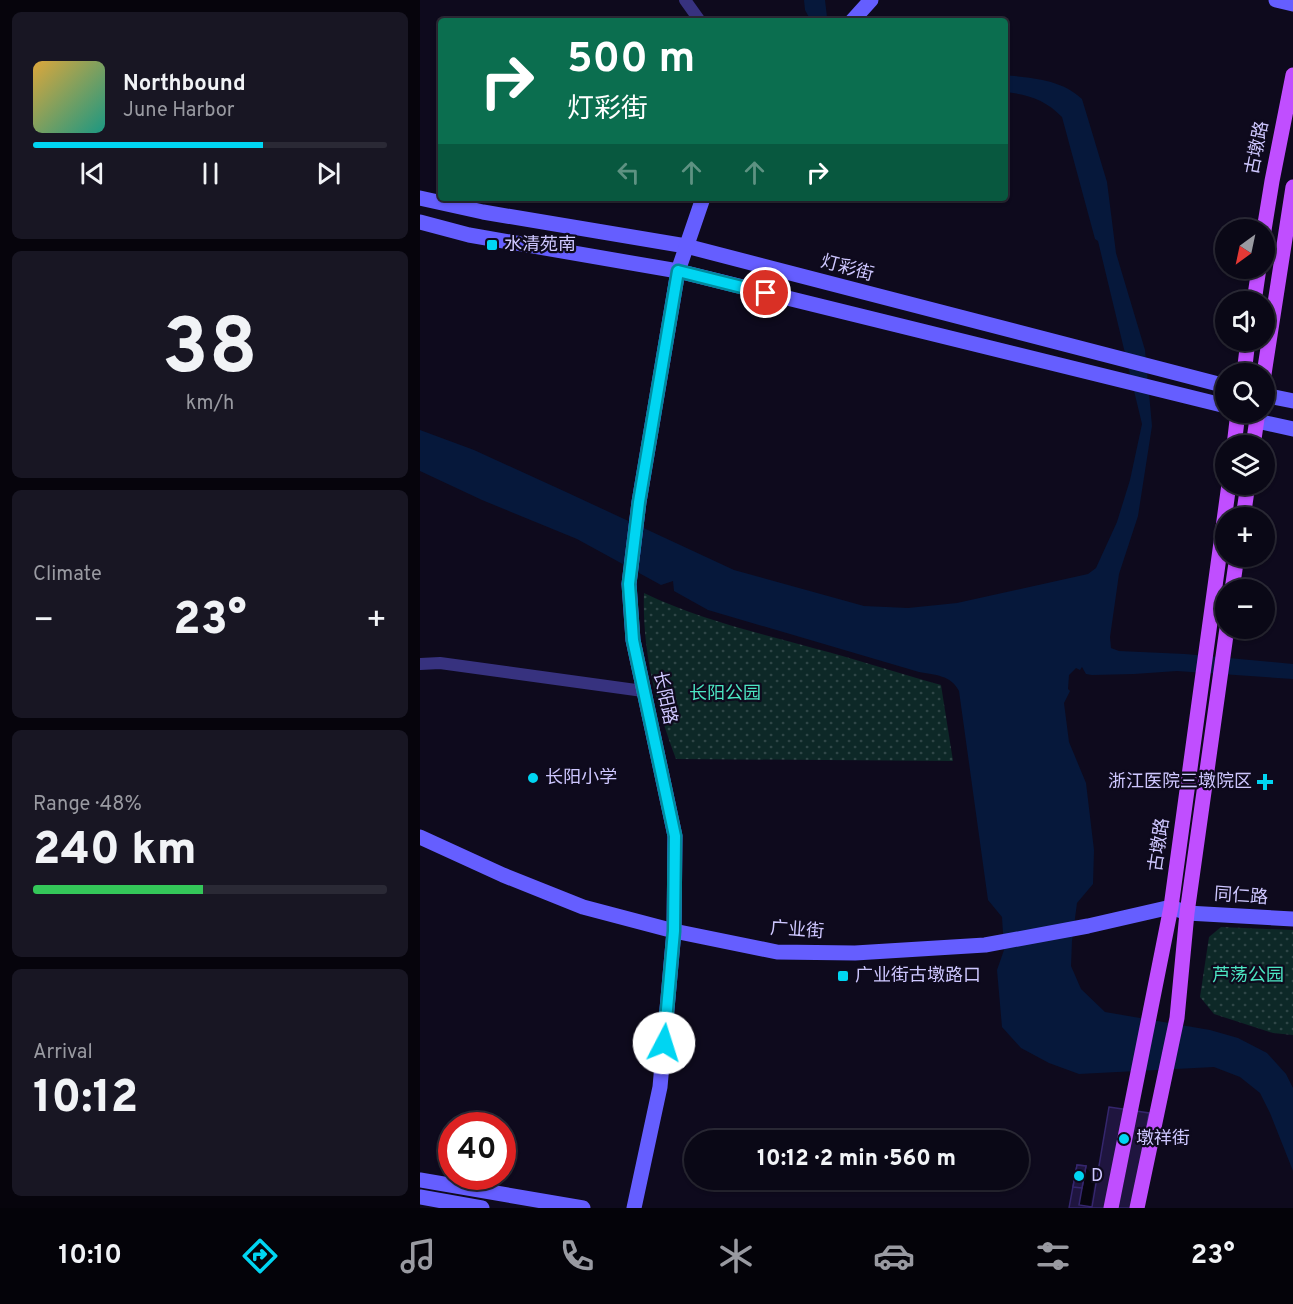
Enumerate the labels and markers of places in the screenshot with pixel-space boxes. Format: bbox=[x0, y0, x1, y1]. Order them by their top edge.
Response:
place label: 水清苑南 bbox=[504, 234, 576, 257]
marker: 水清苑南 bbox=[485, 238, 499, 252]
pin bbox=[740, 267, 791, 318]
place label: 长阳小学 bbox=[545, 767, 617, 790]
marker: 长阳小学 bbox=[526, 771, 540, 785]
place label: 浙江医院三墩院区 bbox=[1108, 771, 1252, 794]
marker: 浙江医院三墩院区 bbox=[1256, 773, 1274, 791]
place label: 广业街古墩路口 bbox=[855, 965, 981, 988]
marker: 广业街古墩路口 bbox=[836, 969, 850, 983]
place label: 墩祥街 bbox=[1136, 1128, 1190, 1151]
marker: 墩祥街 bbox=[1117, 1132, 1131, 1146]
place label: D bbox=[1091, 1165, 1103, 1188]
marker: D bbox=[1072, 1169, 1086, 1183]

